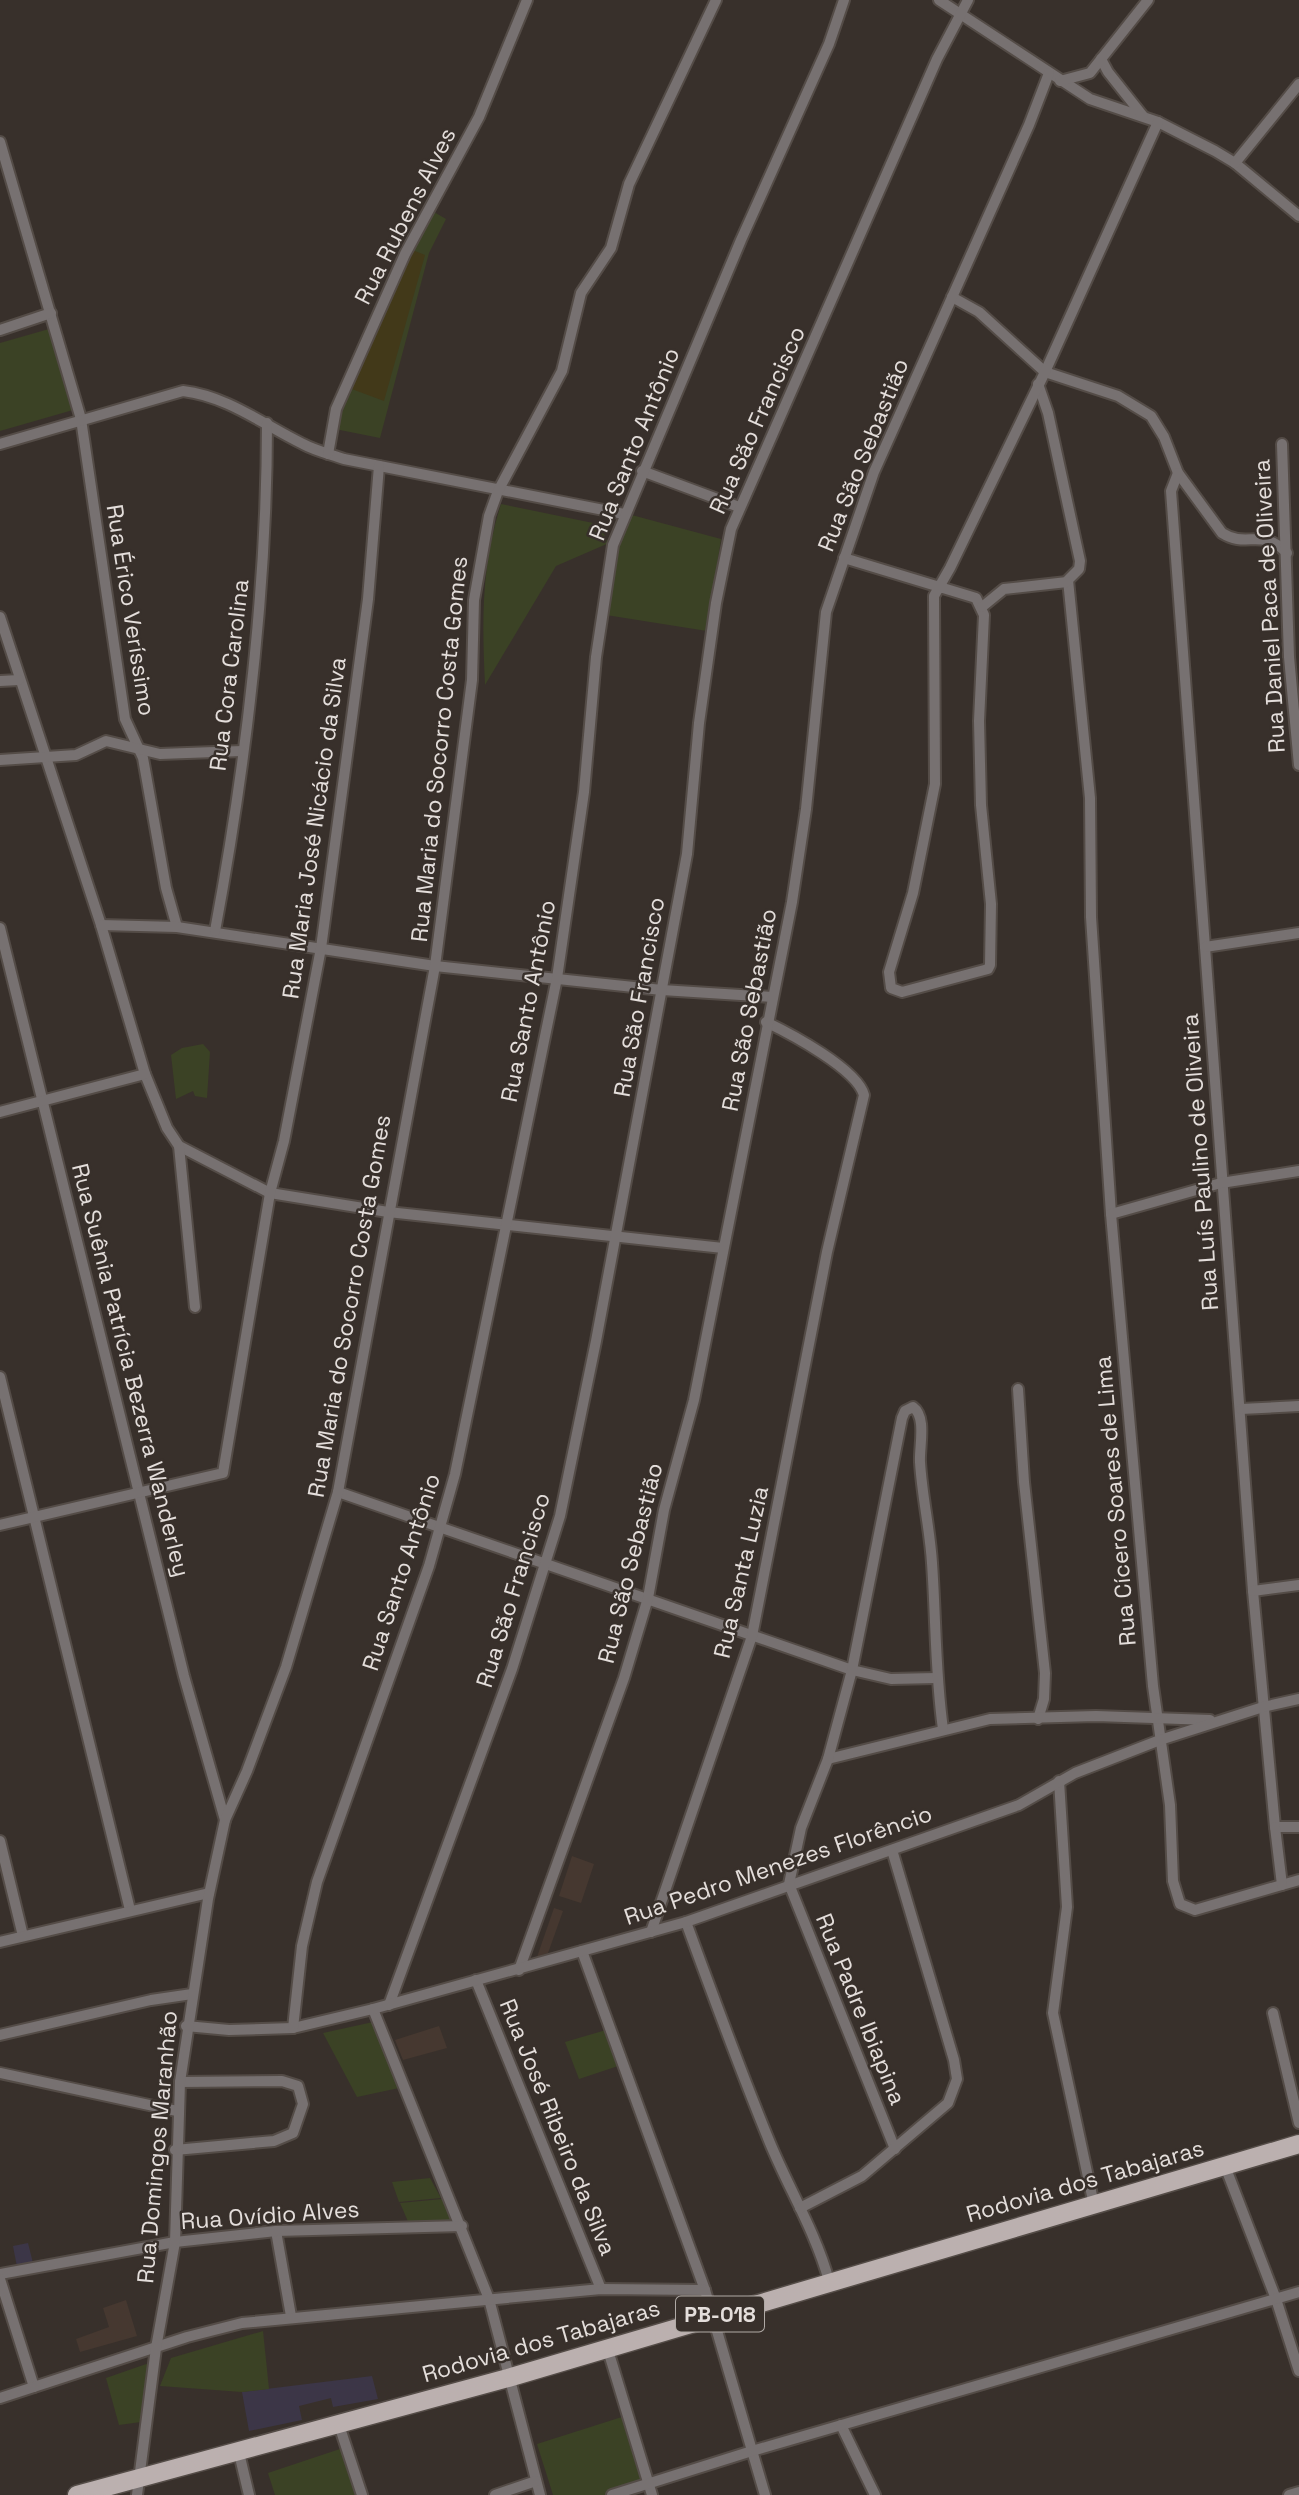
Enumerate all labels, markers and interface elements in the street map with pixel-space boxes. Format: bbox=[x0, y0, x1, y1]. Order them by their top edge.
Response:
street label: Rua Rubens Alves bbox=[348, 123, 462, 309]
street label: Rua São Francisco bbox=[702, 321, 812, 519]
street label: Rua Santo Antônio bbox=[582, 343, 686, 545]
street label: Rua São Sebastião bbox=[811, 354, 915, 556]
street label: Rua Daniel Paca de Oliveira bbox=[1246, 458, 1292, 754]
street label: Rua Érico Veríssimo bbox=[99, 502, 163, 718]
street label: Rua Maria do Socorro Costa Gomes bbox=[404, 555, 474, 943]
street label: Rua Cora Carolina bbox=[202, 577, 256, 773]
street label: Rua Maria José Nicácio da Silva bbox=[275, 655, 353, 1001]
street label: Rua São Francisco bbox=[607, 895, 671, 1099]
street label: Rua Santo Antônio bbox=[494, 897, 562, 1105]
street label: Rua São Sebastião bbox=[715, 906, 783, 1114]
street label: Rua Luís Paulino de Oliveira bbox=[1175, 1012, 1225, 1312]
street label: Rua Maria do Socorro Costa Gomes bbox=[301, 1112, 397, 1500]
street label: Rua Suênia Patrícia Bezerra Wanderley bbox=[65, 1160, 197, 1580]
street label: Rua Cícero Soares de Lima bbox=[1087, 1355, 1143, 1647]
street label: Rua São Sebastião bbox=[591, 1460, 669, 1666]
street label: Rua Santo Antônio bbox=[355, 1470, 447, 1674]
street label: Rua Santa Luzia bbox=[707, 1483, 775, 1661]
street label: Rua São Francisco bbox=[469, 1489, 557, 1691]
street label: Rua Pedro Menezes Florêncio bbox=[620, 1798, 936, 1932]
street label: Rua Padre Ibiapina bbox=[809, 1909, 913, 2109]
street label: Rua José Ribeiro da Silva bbox=[493, 1994, 623, 2260]
street label: Rua Domingos Maranhão bbox=[130, 2009, 184, 2285]
street label: Rodovia dos Tabajaras bbox=[963, 2133, 1207, 2229]
street label: Rua Ovídio Alves bbox=[180, 2194, 360, 2236]
street label: Rodovia dos Tabajaras bbox=[419, 2293, 663, 2389]
road number: PB-018 bbox=[676, 2296, 764, 2332]

